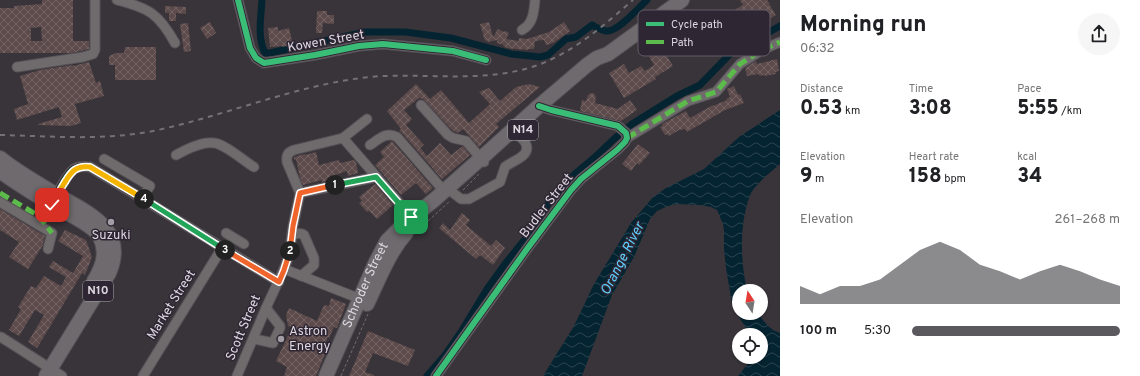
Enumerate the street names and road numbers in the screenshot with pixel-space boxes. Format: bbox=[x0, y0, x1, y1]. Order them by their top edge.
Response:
street label: Kowen Street bbox=[286, 27, 366, 57]
road number: N14 bbox=[508, 120, 538, 140]
street label: Budler Street bbox=[517, 170, 577, 241]
street label: Schroder Street bbox=[340, 240, 393, 331]
street label: Market Street bbox=[144, 267, 200, 343]
road number: N10 bbox=[83, 281, 113, 301]
street label: Scott Street bbox=[223, 293, 265, 363]

